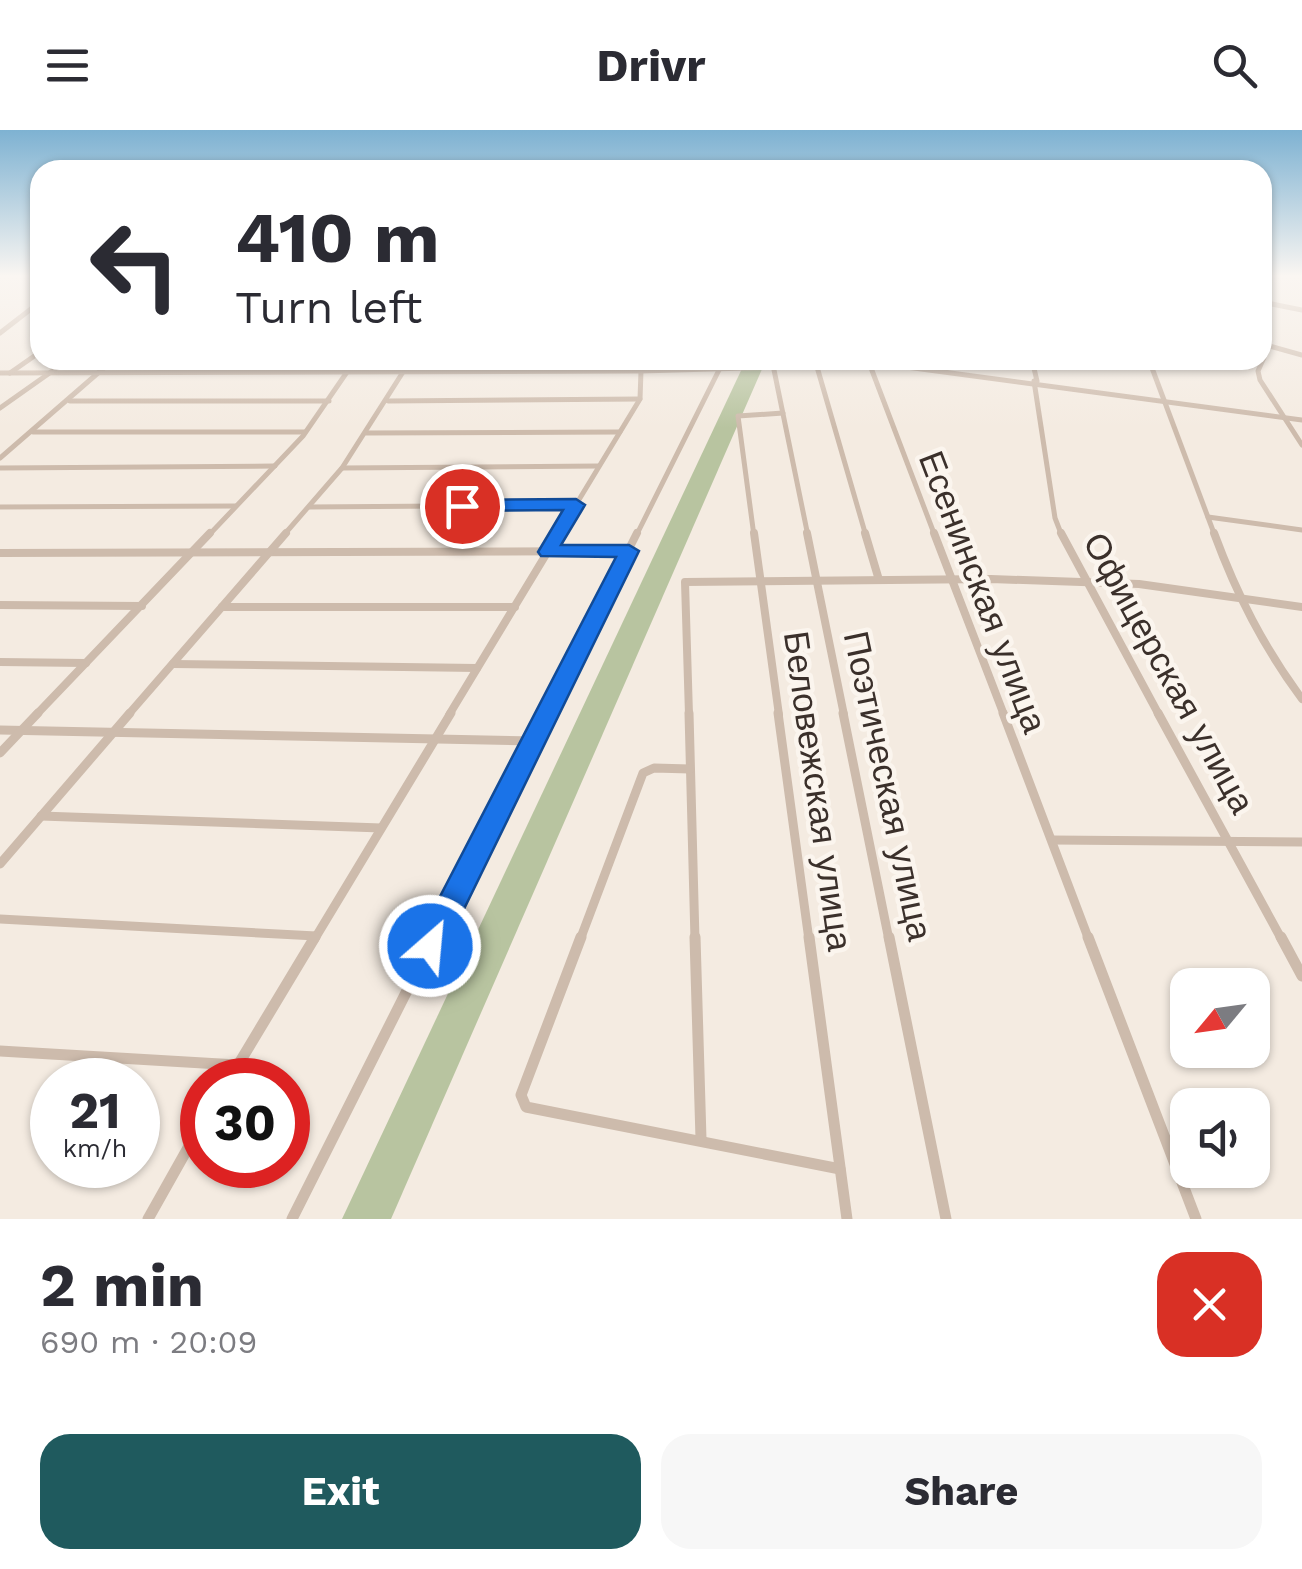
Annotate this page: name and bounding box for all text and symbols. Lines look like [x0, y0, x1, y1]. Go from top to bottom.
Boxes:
icon: menu [40, 38, 95, 93]
icon: search [1207, 38, 1262, 93]
text: Drivr [596, 39, 706, 92]
text: 410 m [235, 197, 440, 279]
icon: left [70, 200, 200, 330]
text: Turn left [235, 281, 422, 334]
street label: Есенинская улица [910, 445, 1056, 739]
pin [420, 464, 505, 549]
icon: arrive [435, 479, 490, 534]
street label: Офицерская улица [1074, 525, 1264, 821]
street label: Поэтическая улица [835, 627, 941, 945]
street label: Беловежская улица [775, 628, 861, 954]
position arrow [378, 894, 482, 998]
north arrow [1170, 968, 1270, 1068]
map controls [1170, 968, 1270, 1188]
speed limit sign: 30 [180, 1058, 310, 1188]
text: 21 [69, 1081, 121, 1140]
button: sound [1170, 1088, 1270, 1188]
text: km/h [63, 1134, 127, 1163]
text: 2 min [40, 1250, 204, 1321]
button: close [1157, 1252, 1262, 1357]
text: 690 m · 20:09 [40, 1323, 257, 1361]
button: Exit [40, 1434, 641, 1549]
button: Share [661, 1434, 1262, 1549]

